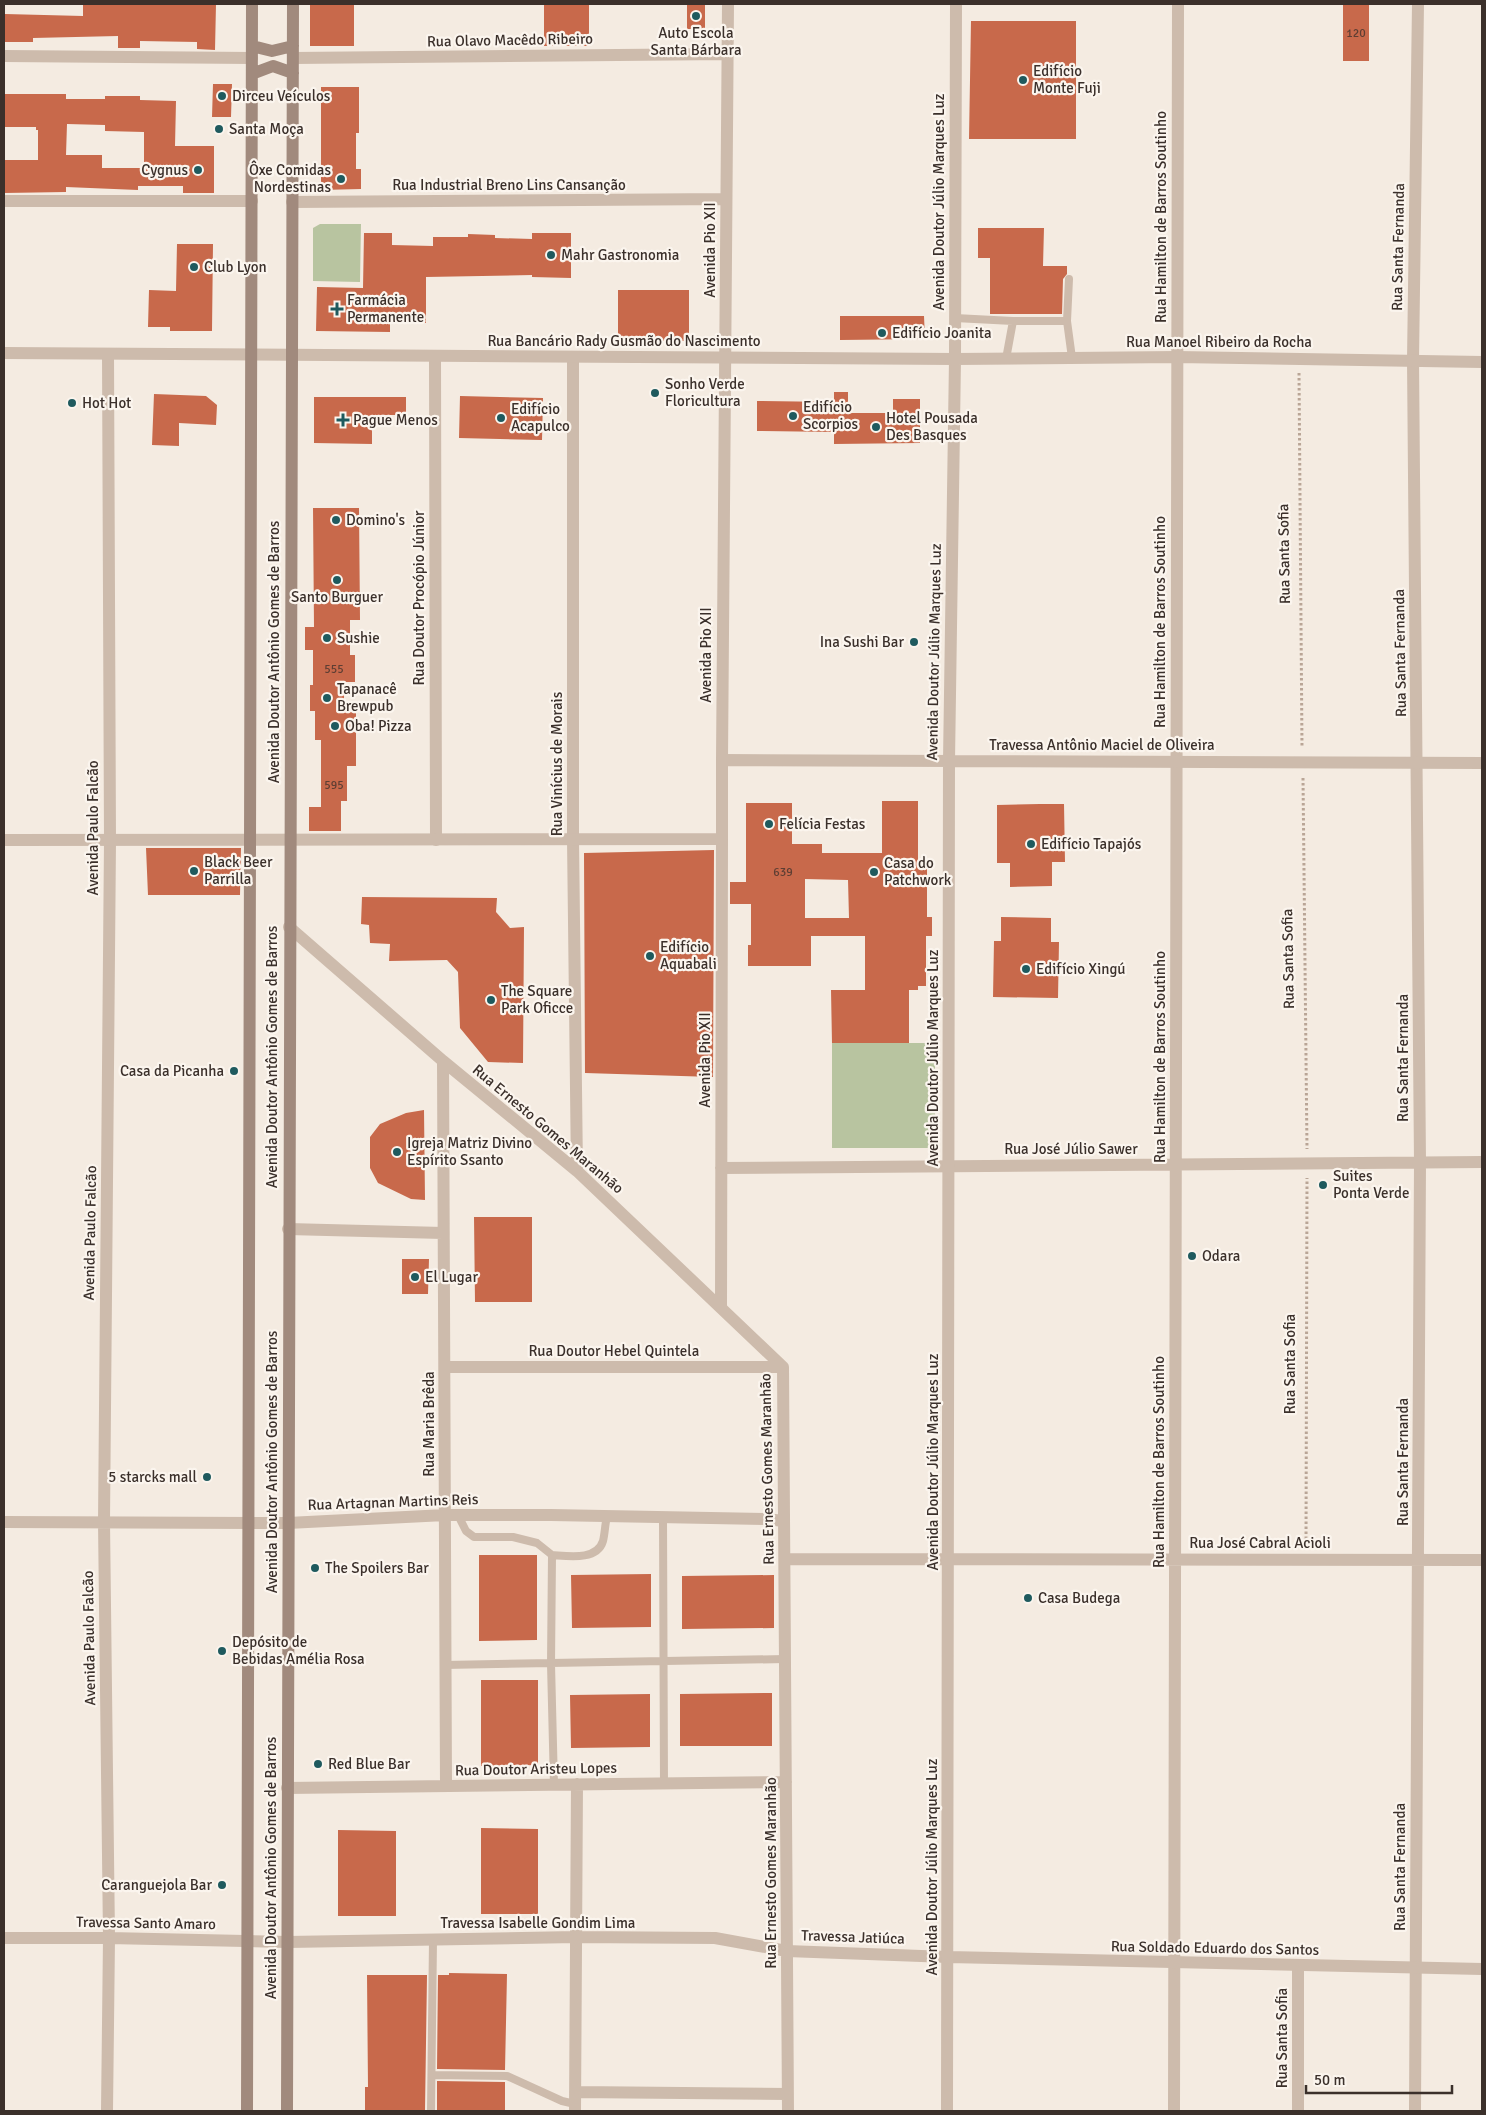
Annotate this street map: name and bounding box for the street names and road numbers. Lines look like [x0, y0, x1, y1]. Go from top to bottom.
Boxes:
street label: Rua Olavo Macêdo Ribeiro [427, 30, 593, 50]
street label: Avenida Doutor Júlio Marques Luz [930, 93, 948, 311]
street label: Rua Hamilton de Barros Soutinho [1152, 111, 1170, 323]
street label: Rua Industrial Breno Lins Cansanção [392, 176, 626, 194]
street label: Rua Santa Fernanda [1388, 183, 1408, 311]
street label: Avenida Pio XII [701, 202, 719, 298]
street label: Rua Bancário Rady Gusmão do Nascimento [487, 332, 761, 350]
street label: Rua Manoel Ribeiro da Rocha [1126, 333, 1312, 351]
street label: Rua Santa Sofia [1274, 504, 1294, 604]
street label: Rua Doutor Procópio Júnior [410, 510, 428, 685]
street label: Rua Hamilton de Barros Soutinho [1151, 516, 1169, 728]
street label: Avenida Doutor Antônio Gomes de Barros [265, 520, 283, 783]
street label: Avenida Doutor Júlio Marques Luz [923, 543, 945, 761]
street label: Rua Santa Fernanda [1390, 589, 1410, 717]
street label: Avenida Pio XII [697, 607, 715, 703]
street label: Rua Vinícius de Morais [548, 691, 566, 836]
street label: Travessa Antônio Maciel de Oliveira [989, 736, 1215, 754]
street label: Avenida Paulo Falcão [84, 760, 102, 896]
street label: Rua Santa Sofia [1278, 909, 1298, 1009]
street label: Avenida Doutor Antônio Gomes de Barros [263, 925, 281, 1188]
street label: Avenida Doutor Júlio Marques Luz [924, 949, 942, 1167]
street label: Rua Hamilton de Barros Soutinho [1151, 951, 1169, 1163]
street label: Rua Santa Fernanda [1394, 994, 1412, 1122]
street label: Avenida Pio XII [696, 1012, 714, 1108]
street label: Rua Ernesto Gomes Maranhão [469, 1061, 627, 1198]
street label: Rua José Júlio Sawer [1004, 1140, 1138, 1158]
street label: Avenida Paulo Falcão [80, 1165, 100, 1301]
street label: Rua Santa Sofia [1281, 1314, 1299, 1414]
street label: Avenida Doutor Antônio Gomes de Barros [263, 1330, 281, 1593]
street label: Rua Doutor Hebel Quintela [529, 1342, 699, 1360]
street label: Avenida Doutor Júlio Marques Luz [924, 1353, 942, 1571]
street label: Rua Hamilton de Barros Soutinho [1150, 1356, 1168, 1568]
street label: Rua Maria Brêda [420, 1371, 438, 1477]
street label: Rua Ernesto Gomes Maranhão [756, 1373, 778, 1565]
street label: Rua Santa Fernanda [1394, 1398, 1412, 1526]
street label: Rua Artagnan Martins Reis [307, 1490, 479, 1514]
street label: Rua José Cabral Acioli [1189, 1534, 1331, 1552]
street label: Avenida Paulo Falcão [79, 1570, 99, 1706]
street label: Avenida Doutor Antônio Gomes de Barros [262, 1736, 280, 1999]
street label: Avenida Doutor Júlio Marques Luz [923, 1758, 941, 1976]
street label: Rua Doutor Aristeu Lopes [455, 1759, 618, 1779]
street label: Rua Ernesto Gomes Maranhão [762, 1777, 780, 1969]
street label: Rua Santa Fernanda [1391, 1803, 1409, 1931]
street label: Travessa Santo Amaro [76, 1913, 216, 1933]
street label: Travessa Isabelle Gondim Lima [441, 1914, 635, 1932]
street label: Travessa Jatiúca [801, 1926, 905, 1948]
street label: Rua Soldado Eduardo dos Santos [1111, 1937, 1320, 1959]
street label: Rua Santa Sofia [1273, 1988, 1291, 2088]

